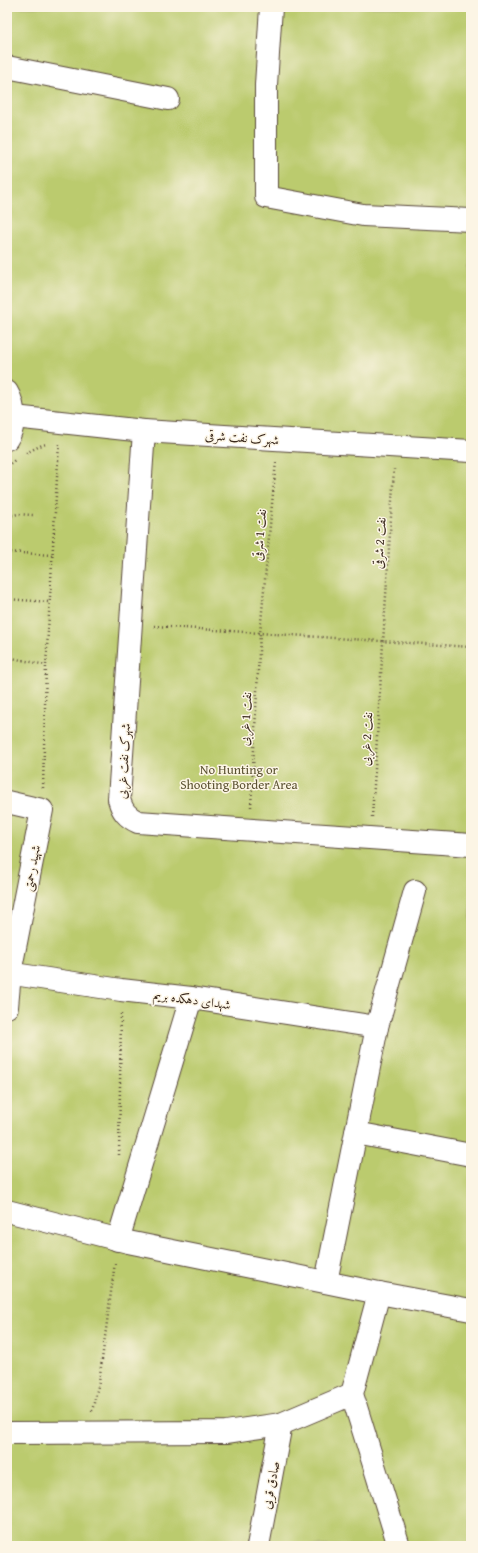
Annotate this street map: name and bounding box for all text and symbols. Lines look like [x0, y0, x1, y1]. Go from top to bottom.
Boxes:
street label: شهرک نفت شرقی [204, 425, 280, 450]
street label: نفت 1 شرقی [248, 508, 271, 562]
street label: نفت 2 شرقی [368, 517, 391, 570]
street label: نفت 1 غربی [235, 692, 256, 746]
street label: نفت 2 غربی [356, 712, 377, 766]
street label: شهرک نفت غربی [112, 722, 135, 800]
park label: No Hunting or Shooting Border Area [180, 760, 299, 794]
street label: شهید رحمتی [18, 843, 45, 893]
street label: شهدای دهکده بریم [152, 985, 232, 1016]
street label: صادق قربی [257, 1459, 284, 1511]

